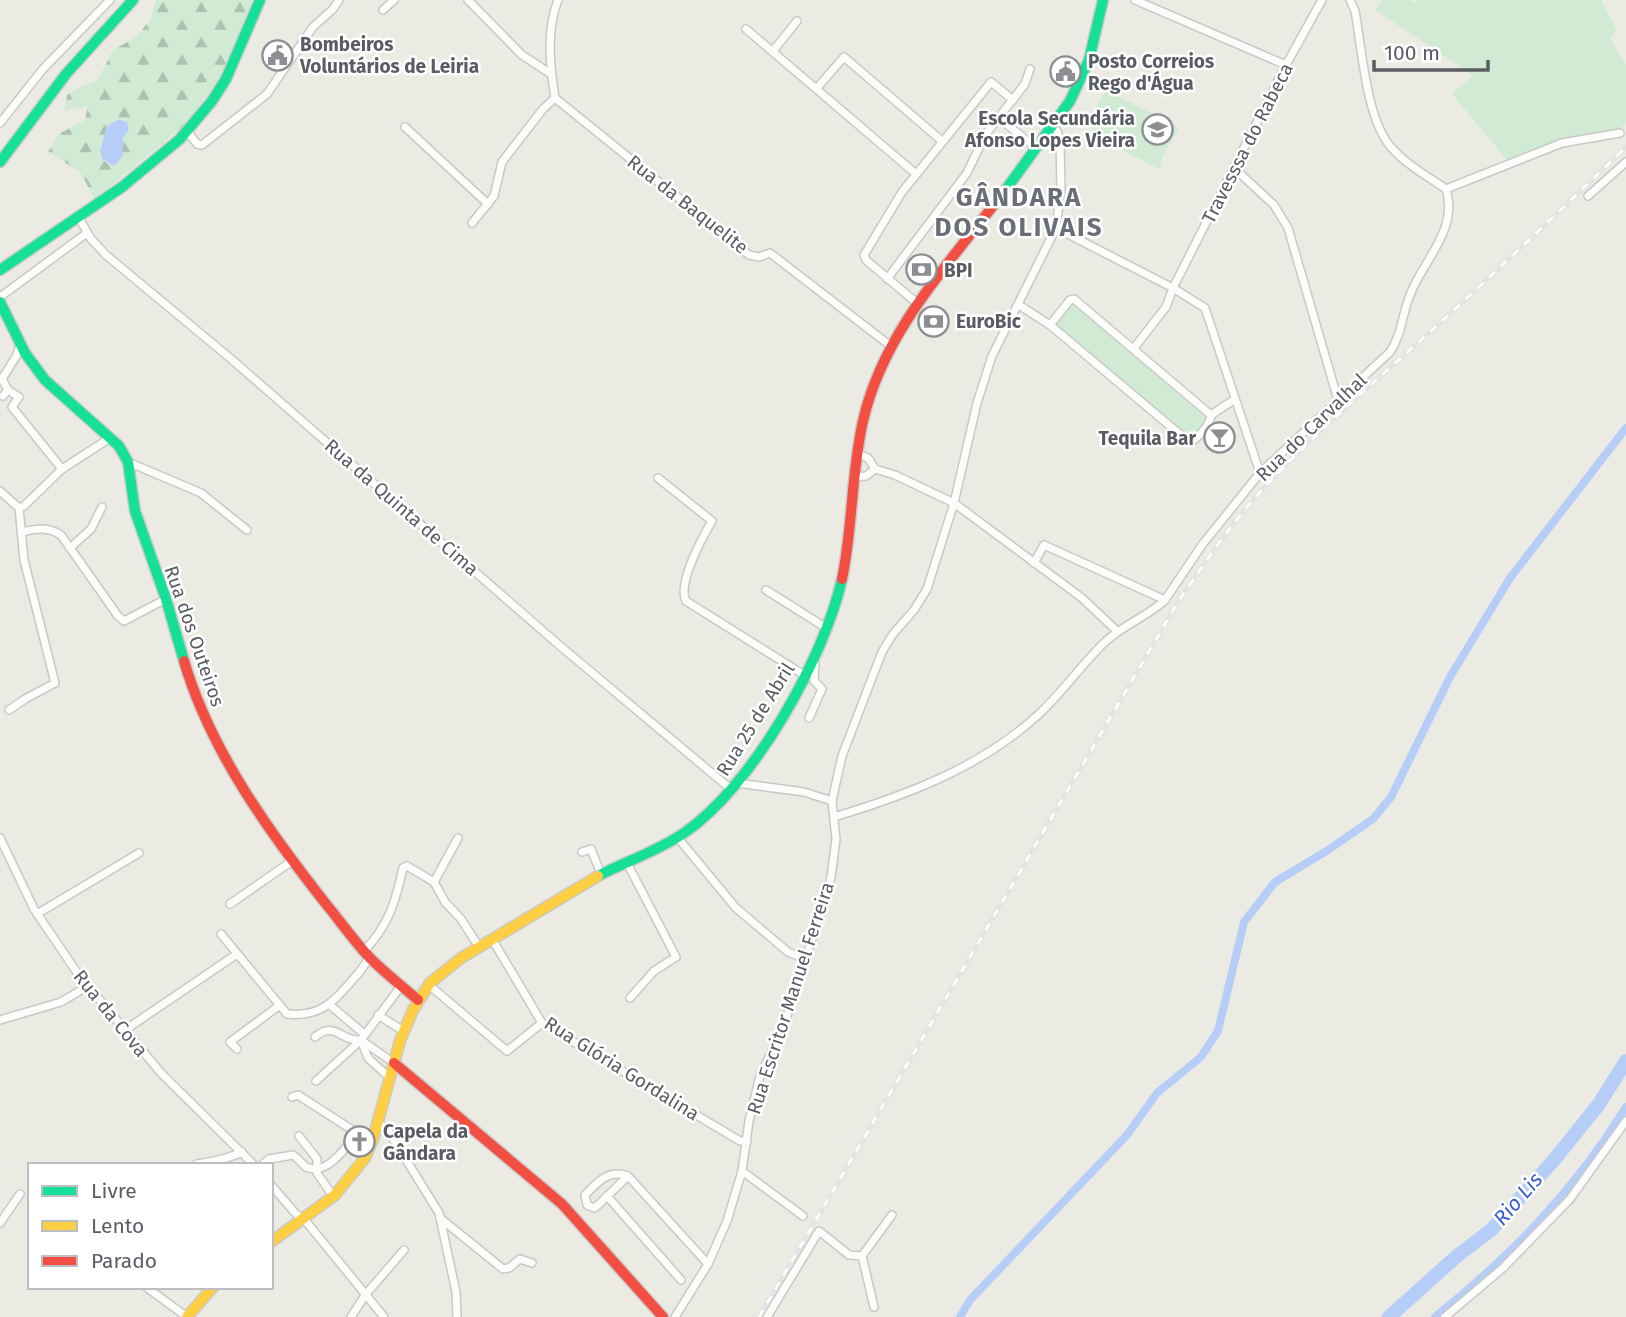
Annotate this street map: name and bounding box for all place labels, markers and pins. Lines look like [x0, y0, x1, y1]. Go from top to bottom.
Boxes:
place label: Bombeiros Voluntários de Leiria [299, 33, 479, 78]
public building icon: Bombeiros Voluntários de Leiria [260, 38, 294, 72]
place label: Posto Correios Rego d'Água [1088, 50, 1214, 95]
public building icon: Posto Correios Rego d'Água [1048, 55, 1082, 89]
place label: Escola Secundária Afonso Lopes Vieira [964, 107, 1135, 152]
school or university icon: Escola Secundária Afonso Lopes Vieira [1141, 112, 1175, 146]
bank icon: BPI [904, 253, 938, 287]
place label: BPI [944, 259, 973, 282]
bank icon: EuroBic [916, 304, 950, 338]
place label: EuroBic [956, 310, 1021, 333]
bar icon: Tequila Bar [1202, 421, 1236, 455]
place label: Tequila Bar [1098, 427, 1196, 450]
place label: Capela da Gândara [383, 1120, 468, 1165]
church icon: Capela da Gândara [343, 1125, 377, 1159]

